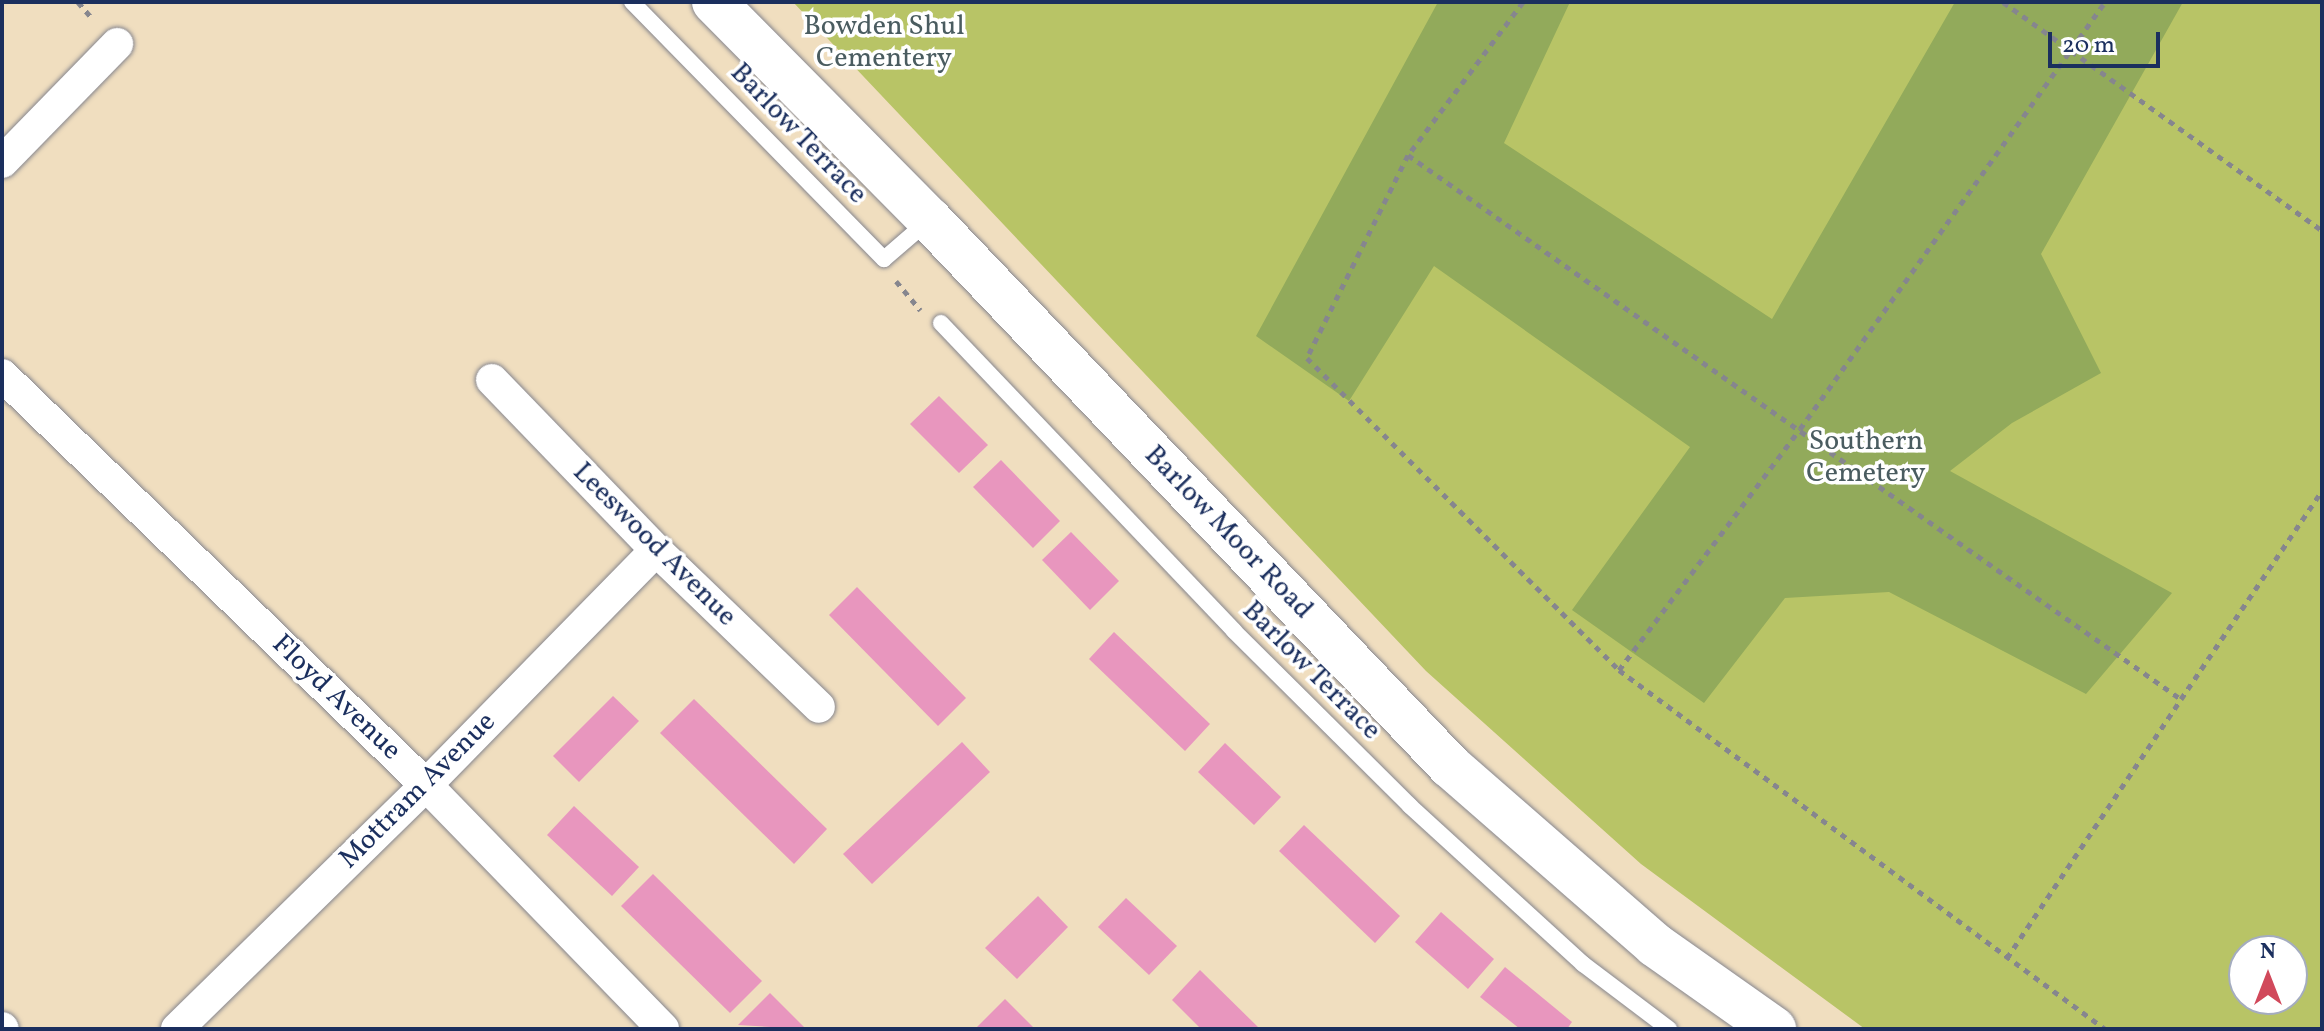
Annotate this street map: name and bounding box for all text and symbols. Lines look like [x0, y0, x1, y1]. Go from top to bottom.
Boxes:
park label: Bowden Shul Cementery [803, 10, 965, 76]
scale bar [2052, 16, 2164, 66]
text: 20 m [2062, 29, 2115, 63]
street label: Barlow Terrace [722, 56, 874, 212]
park label: Southern Cemetery [1806, 425, 1926, 491]
street label: Barlow Moor Road [1136, 439, 1320, 627]
street label: Leeswood Avenue [565, 456, 743, 634]
street label: Barlow Terrace [1234, 594, 1388, 748]
street label: Floyd Avenue [264, 628, 408, 768]
street label: Mottram Avenue [333, 706, 503, 876]
north arrow [2228, 935, 2308, 1015]
text: N [2260, 937, 2276, 968]

